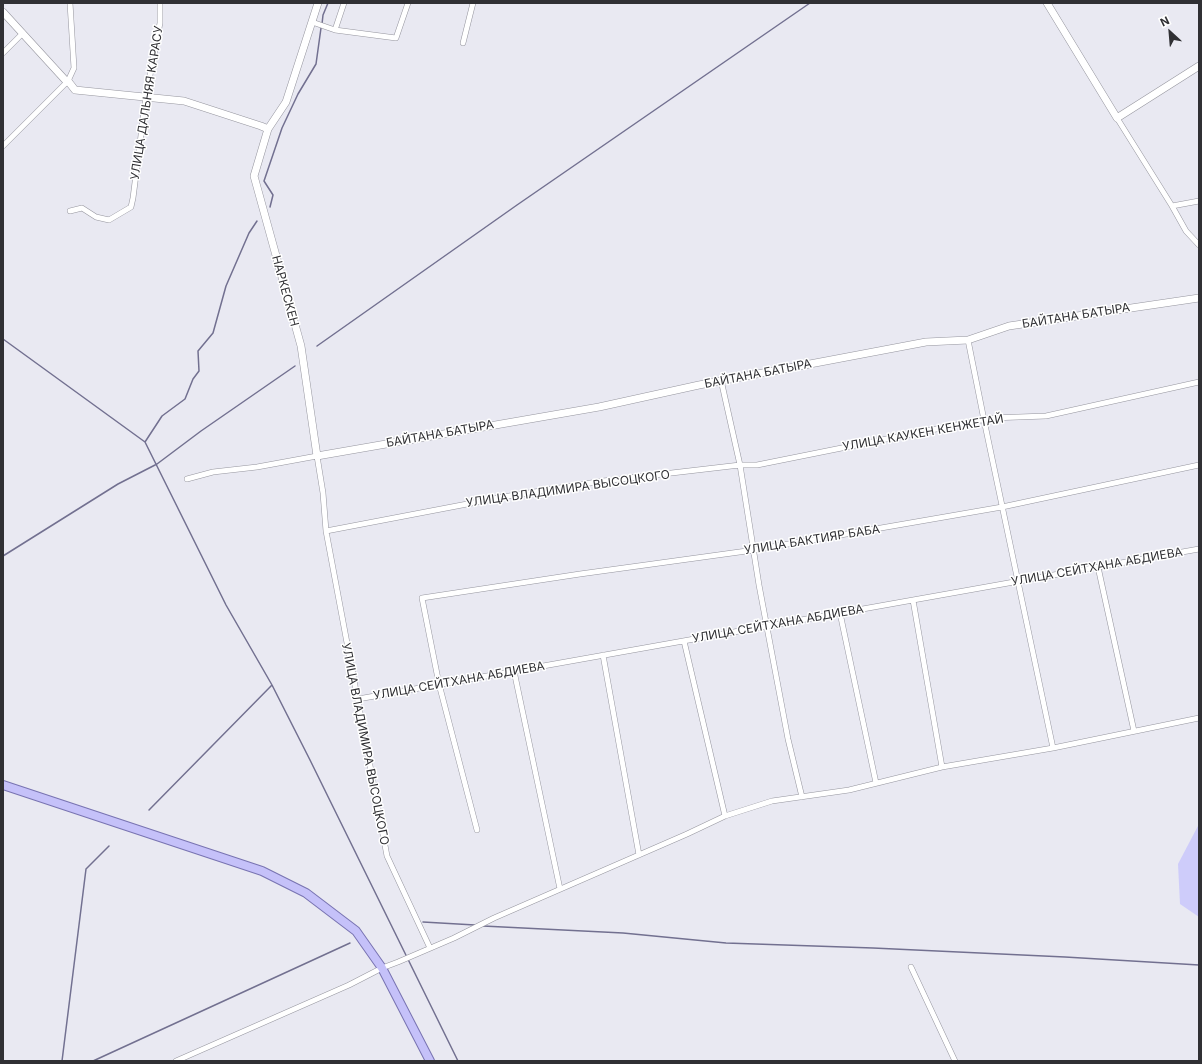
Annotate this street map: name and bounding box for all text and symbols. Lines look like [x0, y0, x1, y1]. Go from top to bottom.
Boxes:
north arrow [1150, 12, 1190, 52]
text: N [1158, 13, 1172, 29]
street label: УЛИЦА ДАЛЬНЯЯ КАРАСУ [128, 25, 166, 181]
street label: НАРКЕСКЕН [269, 254, 301, 328]
street label: БАЙТАНА БАТЫРА [1021, 300, 1131, 332]
street label: БАЙТАНА БАТЫРА [703, 357, 813, 391]
street label: УЛИЦА КАУКЕН КЕНЖЕТАЙ [841, 412, 1005, 454]
street label: БАЙТАНА БАТЫРА [385, 417, 495, 451]
street label: УЛИЦА ВЛАДИМИРА ВЫСОЦКОГО [465, 468, 671, 510]
street label: УЛИЦА БАКТИЯР БАБА [743, 522, 881, 558]
street label: УЛИЦА СЕЙТХАНА АБДИЕВА [1010, 545, 1184, 589]
street label: УЛИЦА СЕЙТХАНА АБДИЕВА [691, 602, 865, 646]
street label: УЛИЦА ВЛАДИМИРА ВЫСОЦКОГО [338, 642, 392, 846]
street label: УЛИЦА СЕЙТХАНА АБДИЕВА [372, 659, 546, 703]

